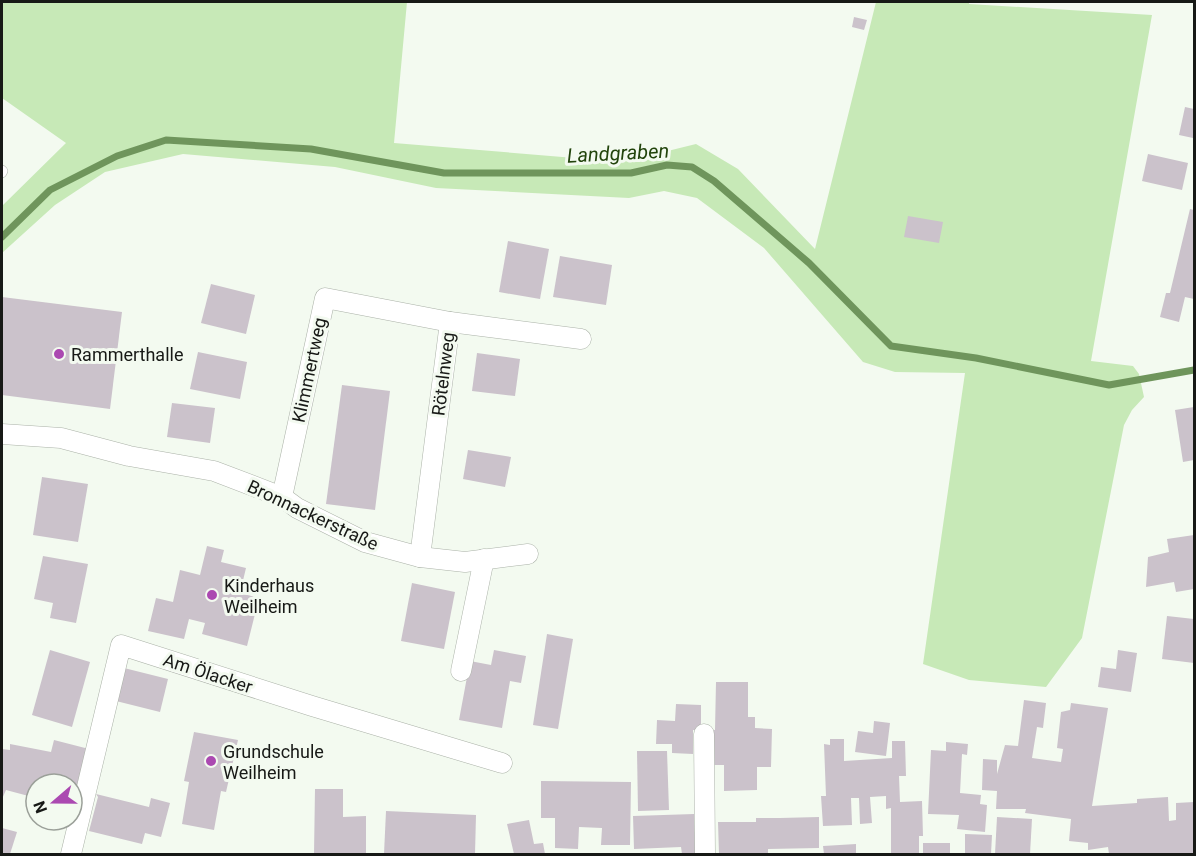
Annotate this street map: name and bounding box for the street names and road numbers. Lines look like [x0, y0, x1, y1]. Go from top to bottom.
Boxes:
street label: Klimmertweg [288, 316, 330, 424]
street label: Rötelnweg [427, 331, 459, 417]
street label: Bronnackerstraße [244, 475, 382, 555]
street label: Am Ölacker [161, 649, 255, 697]

